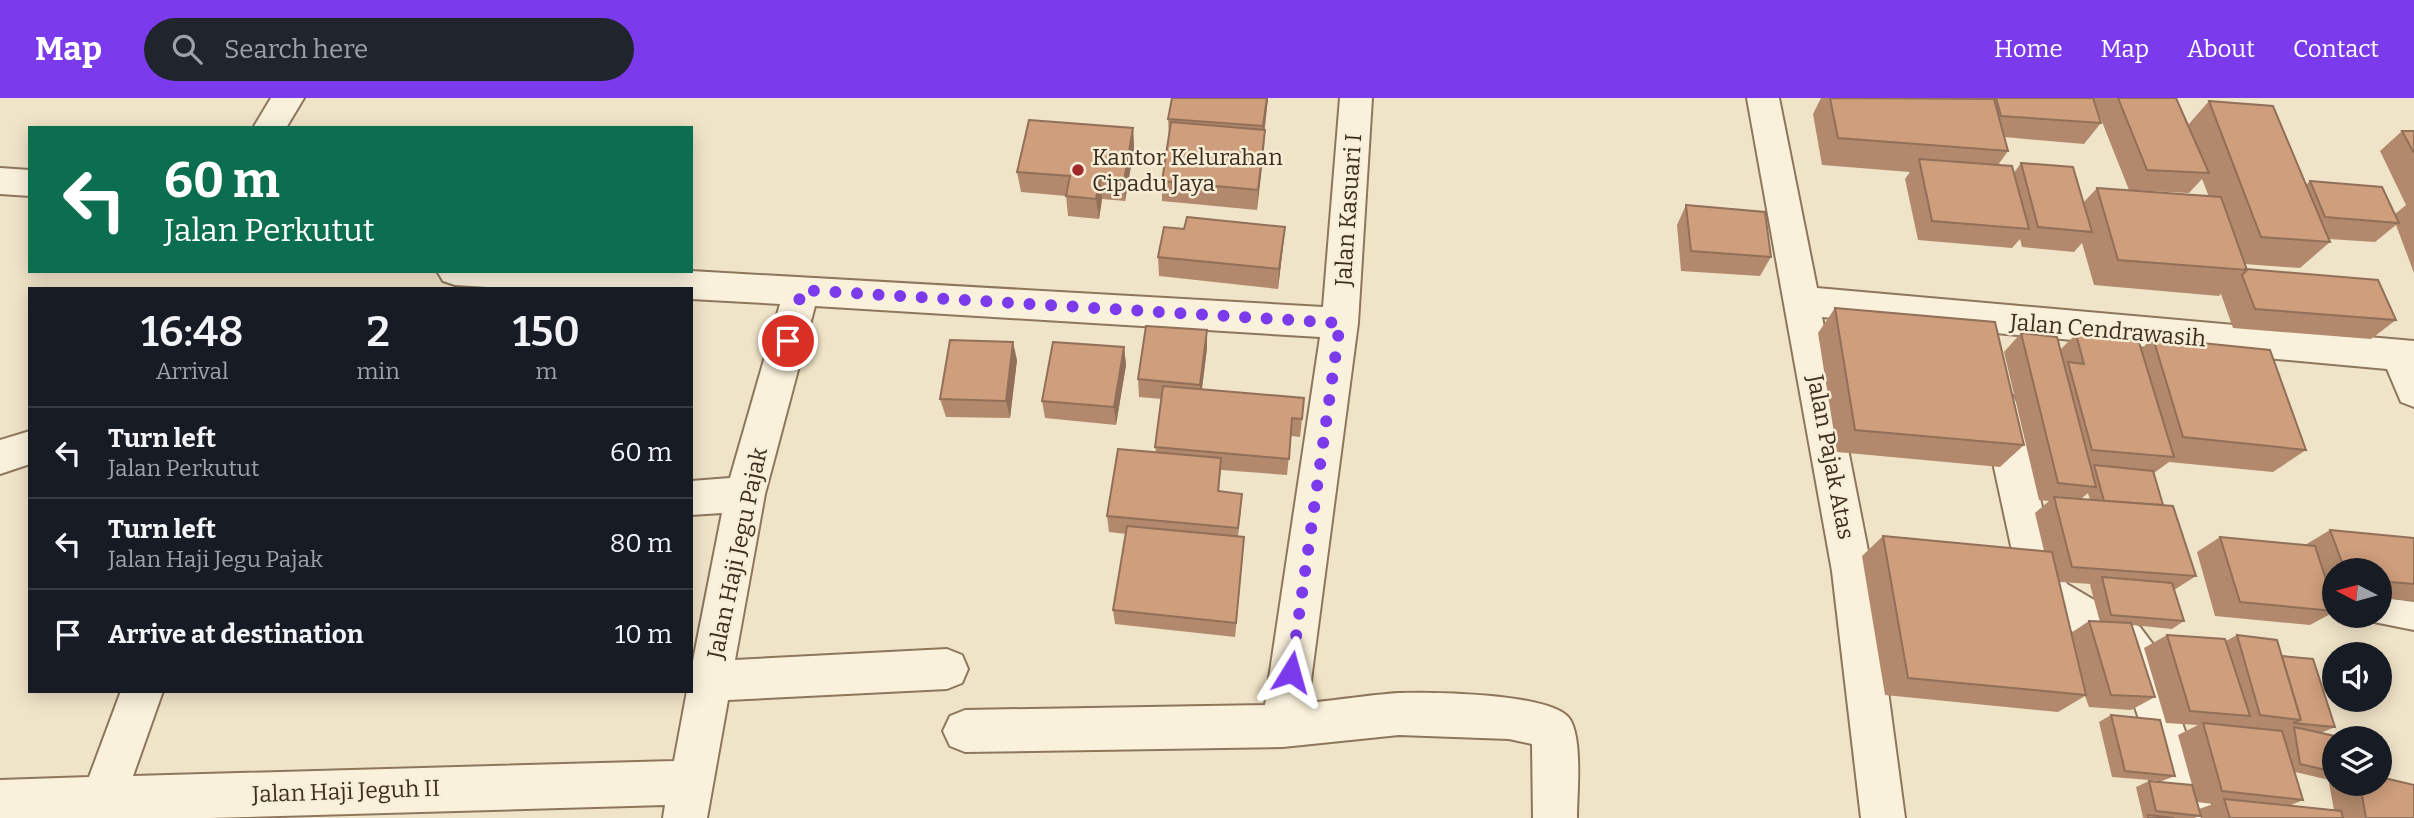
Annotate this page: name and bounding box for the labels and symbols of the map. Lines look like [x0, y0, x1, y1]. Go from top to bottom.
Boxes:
street label: Jalan Kasuari I [1329, 133, 1367, 288]
place label: Kantor Kelurahan Cipadu Jaya [1092, 143, 1283, 197]
marker: Kantor Kelurahan Cipadu Jaya [1070, 162, 1086, 178]
street label: Jalan Cendrawasih [2008, 307, 2207, 353]
pin [758, 311, 818, 371]
street label: Jalan Pajak Atas [1801, 371, 1861, 542]
street label: Jalan Haji Jegu Pajak [701, 445, 773, 662]
north arrow [2322, 558, 2392, 628]
position arrow [1254, 635, 1328, 709]
street label: Jalan Haji Jeguh II [251, 774, 440, 808]

